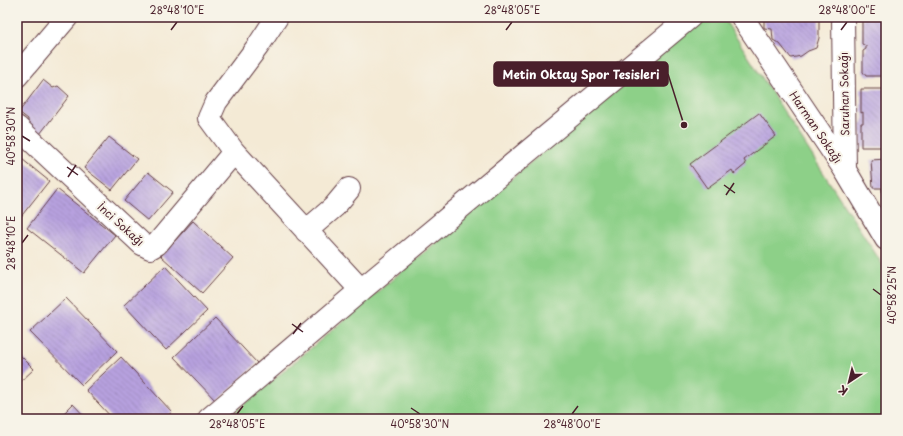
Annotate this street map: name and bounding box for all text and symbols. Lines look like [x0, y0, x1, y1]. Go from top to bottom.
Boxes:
text: 28°48'10"E [150, 2, 204, 17]
text: 28°48'05"E [484, 2, 540, 17]
text: 28°48'00"E [818, 2, 876, 17]
street label: Saruhan Sokağı [835, 52, 853, 136]
callout: Metin Oktay Spor Tesisleri [494, 62, 668, 86]
text: Metin Oktay Spor Tesisleri [503, 65, 660, 83]
street label: Harman Sokağı [785, 87, 847, 167]
text: 40°58'30"N [3, 106, 18, 165]
street label: İnci Sokağı [94, 198, 148, 250]
text: 28°48'10"E [3, 216, 18, 270]
text: 40°58'25"N [884, 266, 899, 324]
north arrow [829, 362, 869, 402]
text: K [835, 381, 851, 400]
text: 28°48'05"E [209, 416, 265, 431]
text: 40°58'30"N [391, 416, 450, 431]
text: 28°48'00"E [543, 416, 601, 431]

